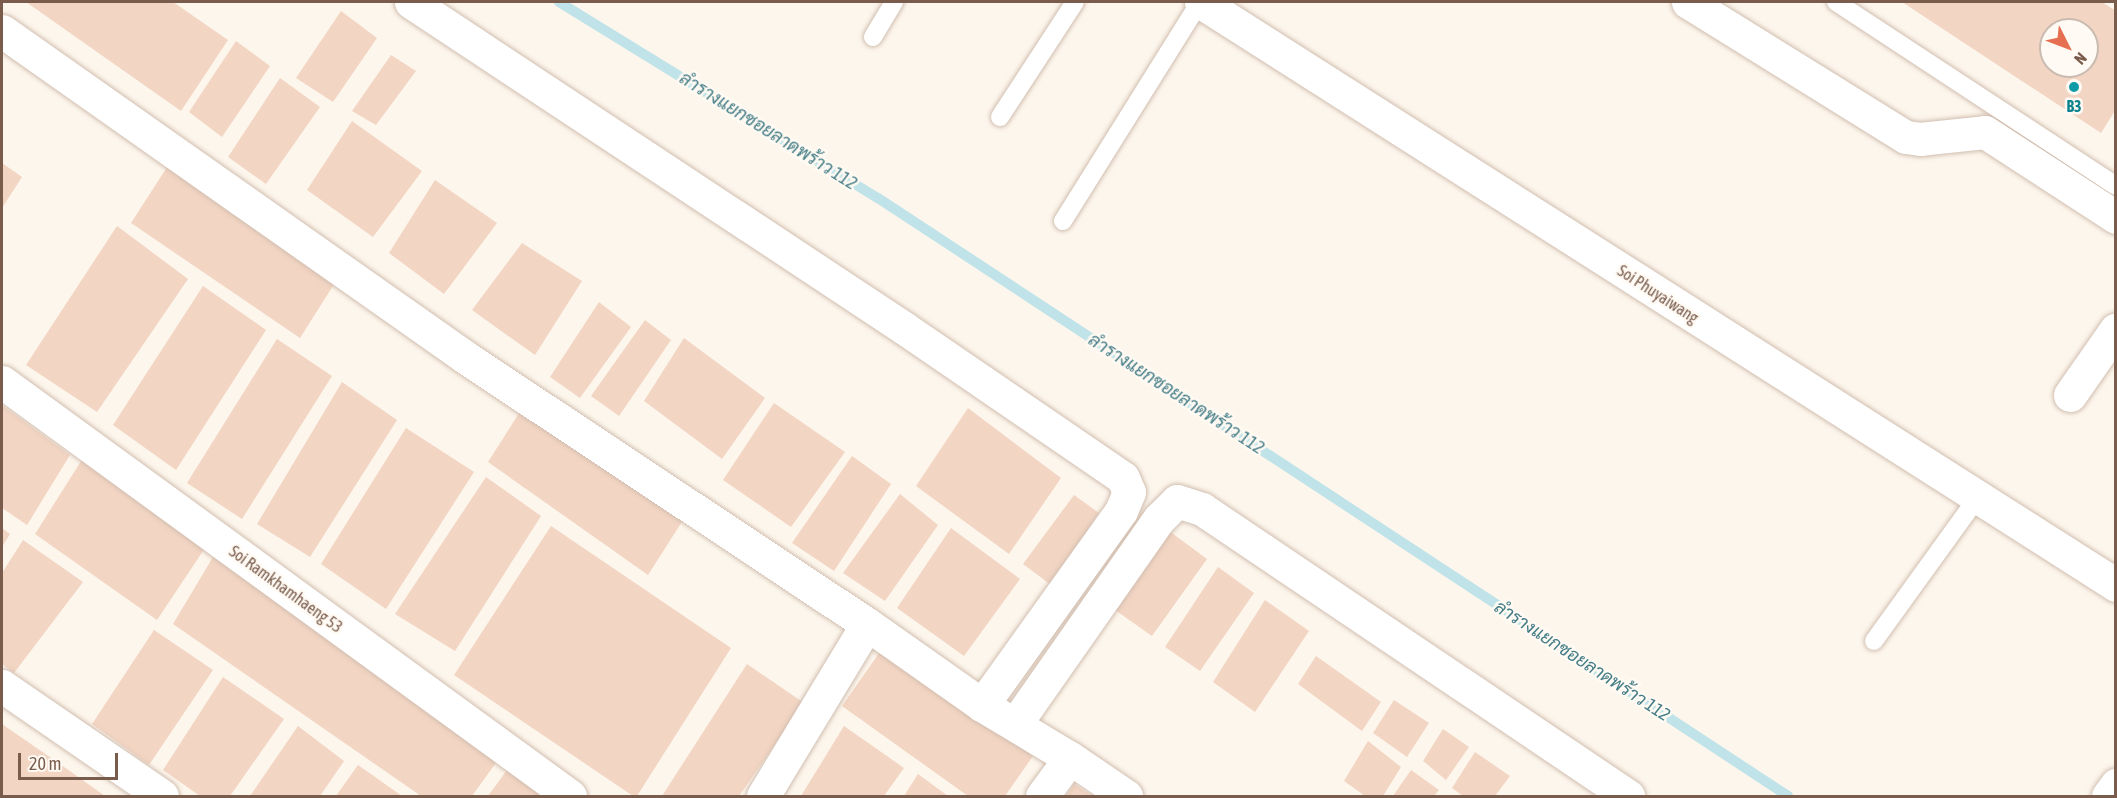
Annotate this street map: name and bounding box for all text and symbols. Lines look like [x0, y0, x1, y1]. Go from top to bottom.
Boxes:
north arrow [2039, 18, 2099, 78]
text: N [2071, 49, 2091, 68]
water label: ลำรางแยกซอยลาดพร้าว 112 [675, 67, 861, 195]
marker: B3 [2067, 80, 2081, 94]
place label: B3 [2066, 96, 2082, 116]
street label: Soi Phuyaiwang [1614, 261, 1702, 327]
water label: ลำรางแยกซอยลาดพร้าว 112 [1084, 329, 1268, 459]
street label: Soi Ramkhamhaeng 53 [226, 542, 346, 636]
water label: ลำรางแยกซอยลาดพร้าว 112 [1490, 596, 1674, 726]
scale bar [21, 741, 122, 779]
text: 20 m [29, 753, 61, 774]

